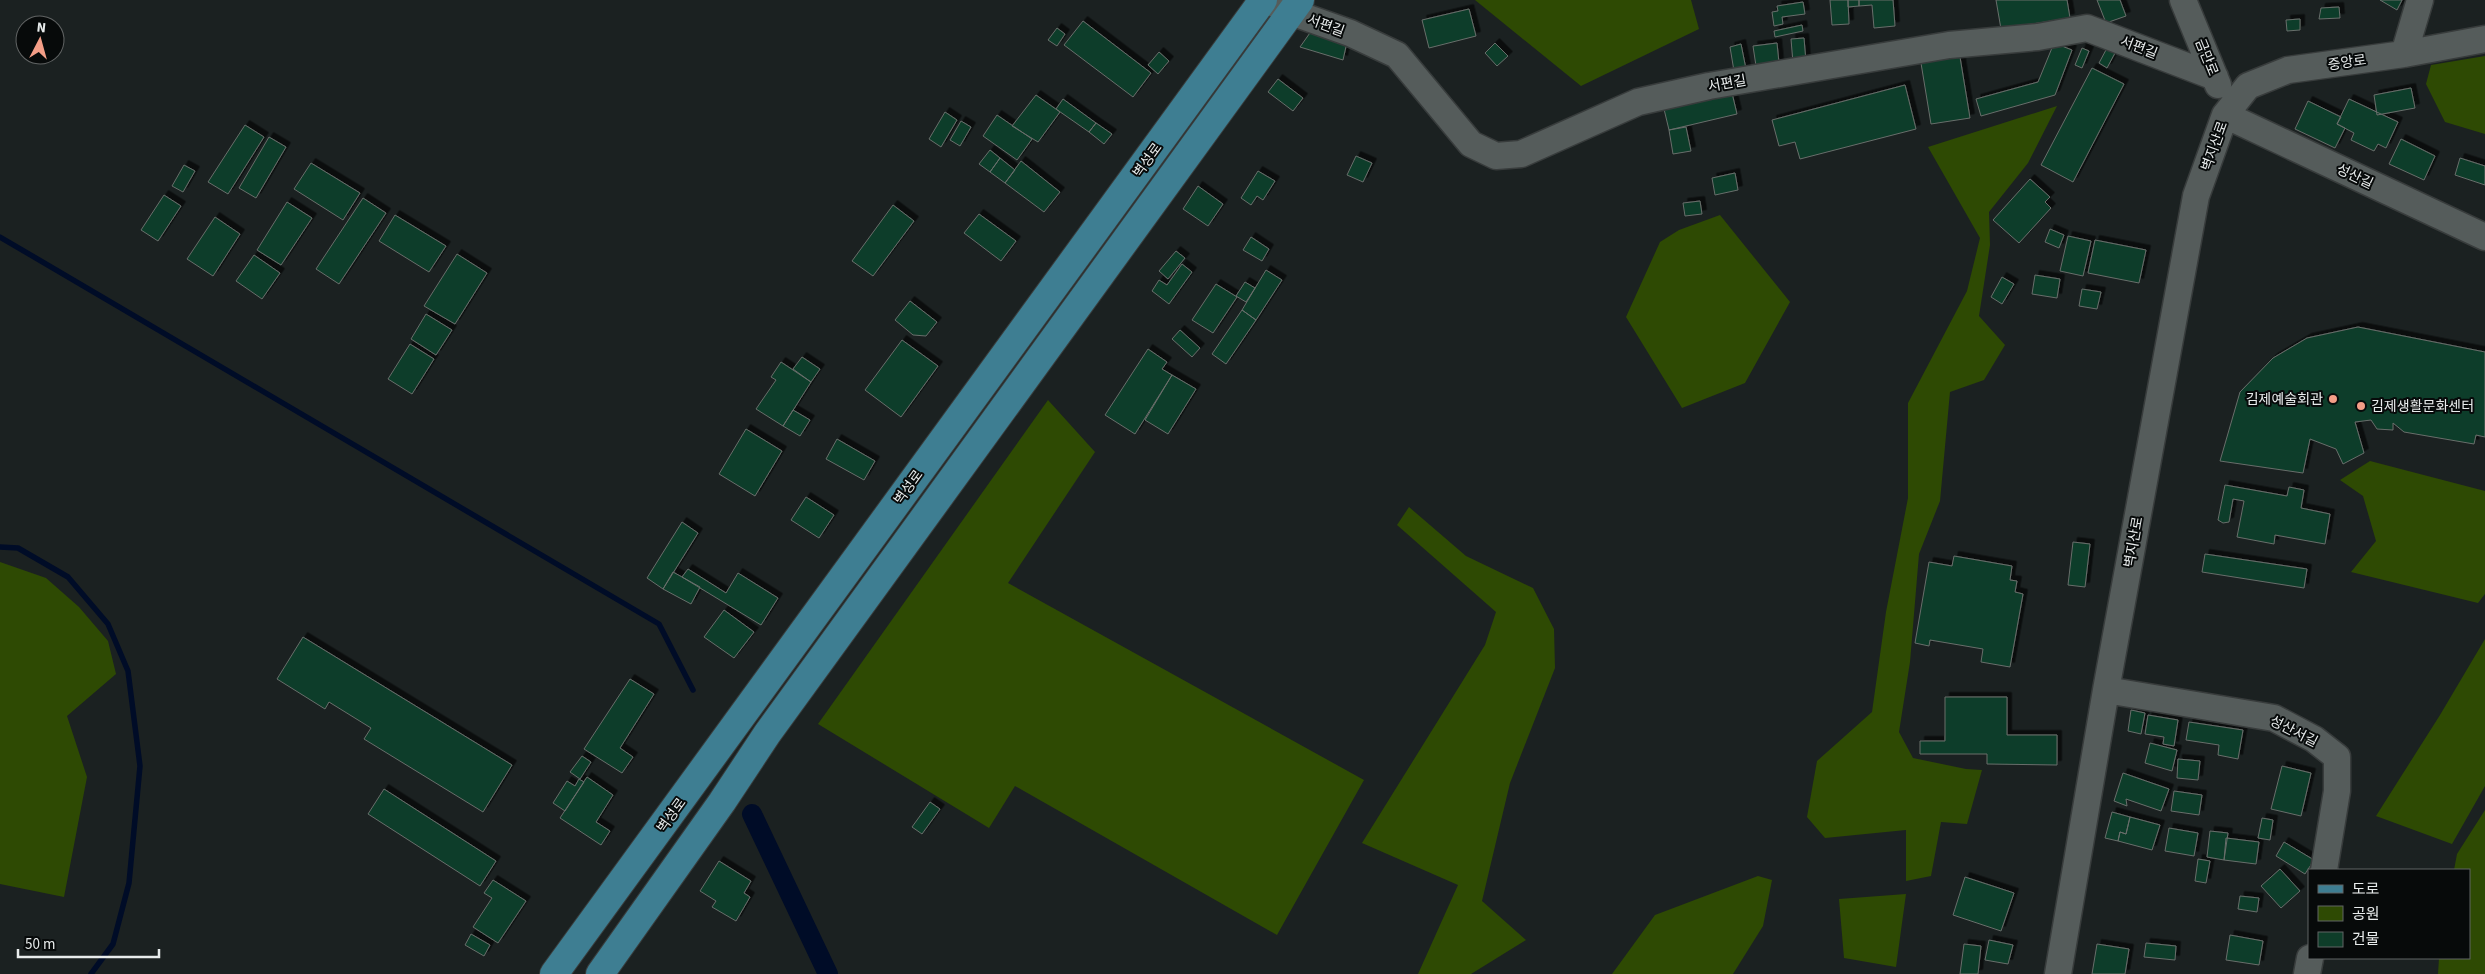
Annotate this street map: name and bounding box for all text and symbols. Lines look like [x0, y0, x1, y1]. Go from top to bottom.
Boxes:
street label: 서편길 [1304, 10, 1347, 42]
north arrow [15, 15, 65, 65]
text: N [36, 18, 47, 38]
street label: 서편길 [2117, 32, 2160, 64]
street label: 금만로 [2190, 36, 2223, 79]
street label: 중앙로 [2327, 50, 2368, 76]
street label: 서편길 [1706, 71, 1748, 97]
street label: 벽지산로 [2197, 119, 2233, 174]
street label: 벽성로 [1128, 139, 1167, 182]
street label: 성산길 [2333, 160, 2376, 194]
place label: 김제예술회관 [2246, 390, 2323, 410]
marker: 김제예술회관 [2327, 393, 2339, 405]
place label: 김제생활문화센터 [2371, 397, 2474, 417]
marker: 김제생활문화센터 [2355, 400, 2367, 412]
street label: 벽성로 [889, 466, 928, 509]
street label: 벽지산로 [2120, 515, 2148, 569]
street label: 성산서길 [2266, 711, 2321, 752]
street label: 벽성로 [652, 794, 691, 837]
legend [2308, 869, 2470, 959]
text: 도로 [2352, 879, 2380, 900]
text: 공원 [2352, 904, 2380, 925]
scale bar [18, 926, 159, 958]
text: 건물 [2352, 929, 2380, 950]
text: 50 m [25, 934, 55, 955]

